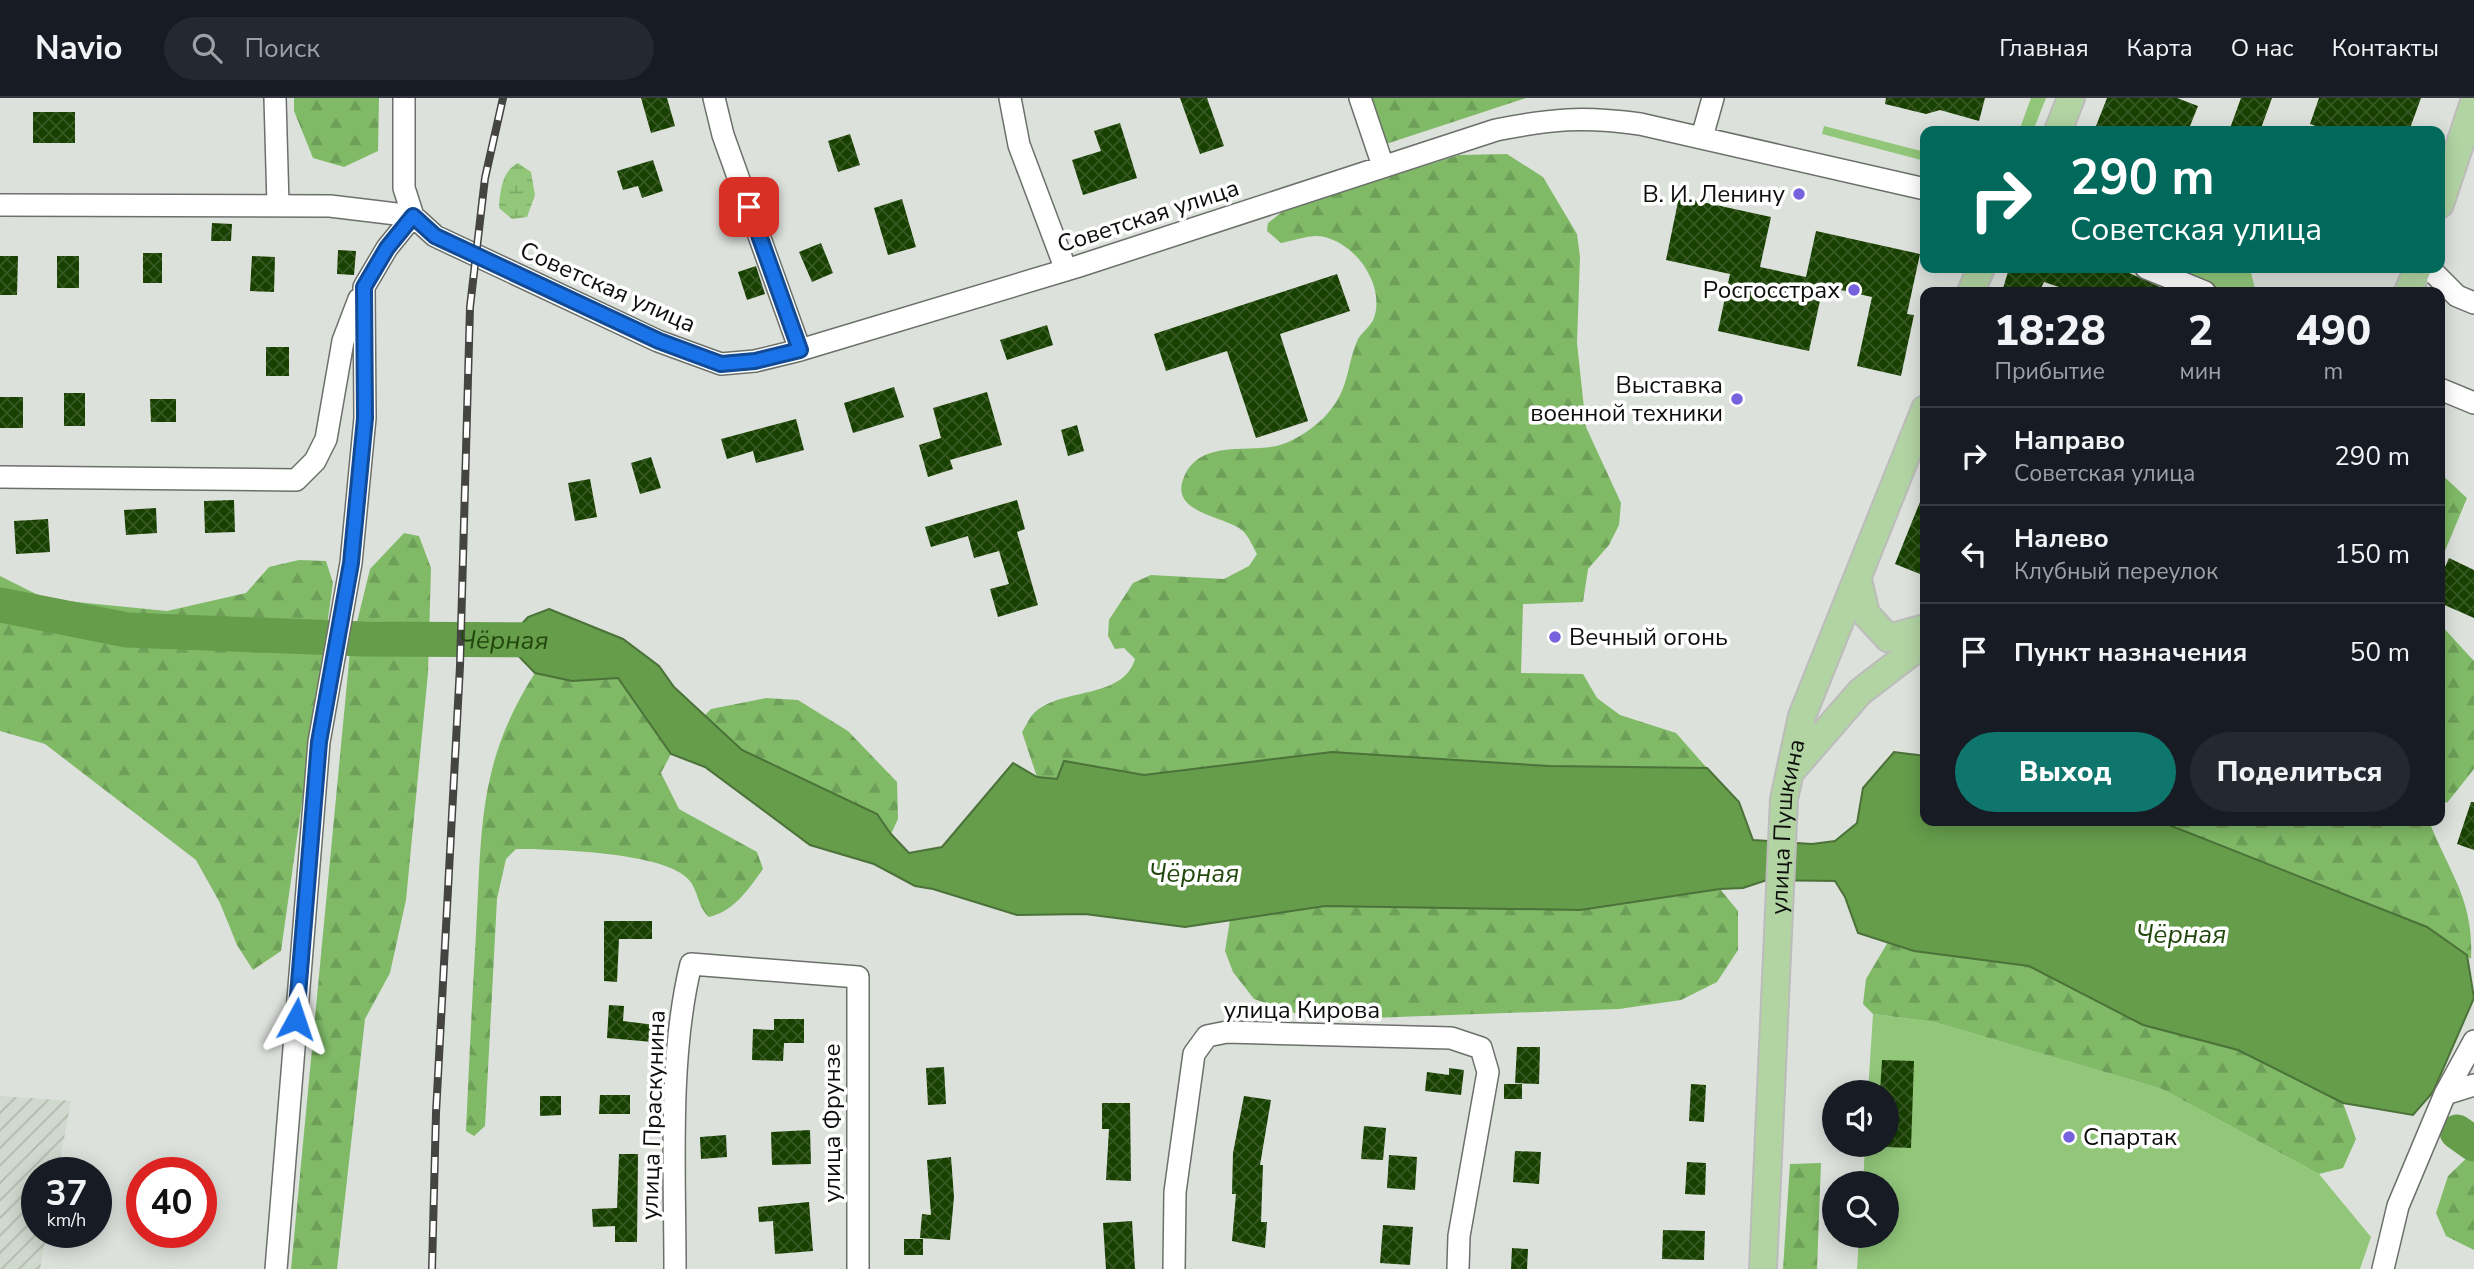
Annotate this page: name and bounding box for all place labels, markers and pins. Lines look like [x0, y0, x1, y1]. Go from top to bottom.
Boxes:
pin [719, 177, 779, 237]
place label: В. И. Ленину [1642, 178, 1785, 210]
marker: В. И. Ленину [1791, 186, 1807, 202]
place label: Росгосстрах [1703, 274, 1840, 306]
marker: Росгосстрах [1846, 282, 1862, 298]
place label: Выставка военной техники [1530, 369, 1723, 429]
marker: Выставка военной техники [1729, 391, 1745, 407]
place label: Вечный огонь [1569, 621, 1728, 653]
marker: Вечный огонь [1547, 629, 1563, 645]
place label: Спартак [2083, 1121, 2177, 1153]
marker: Спартак [2061, 1129, 2077, 1145]

